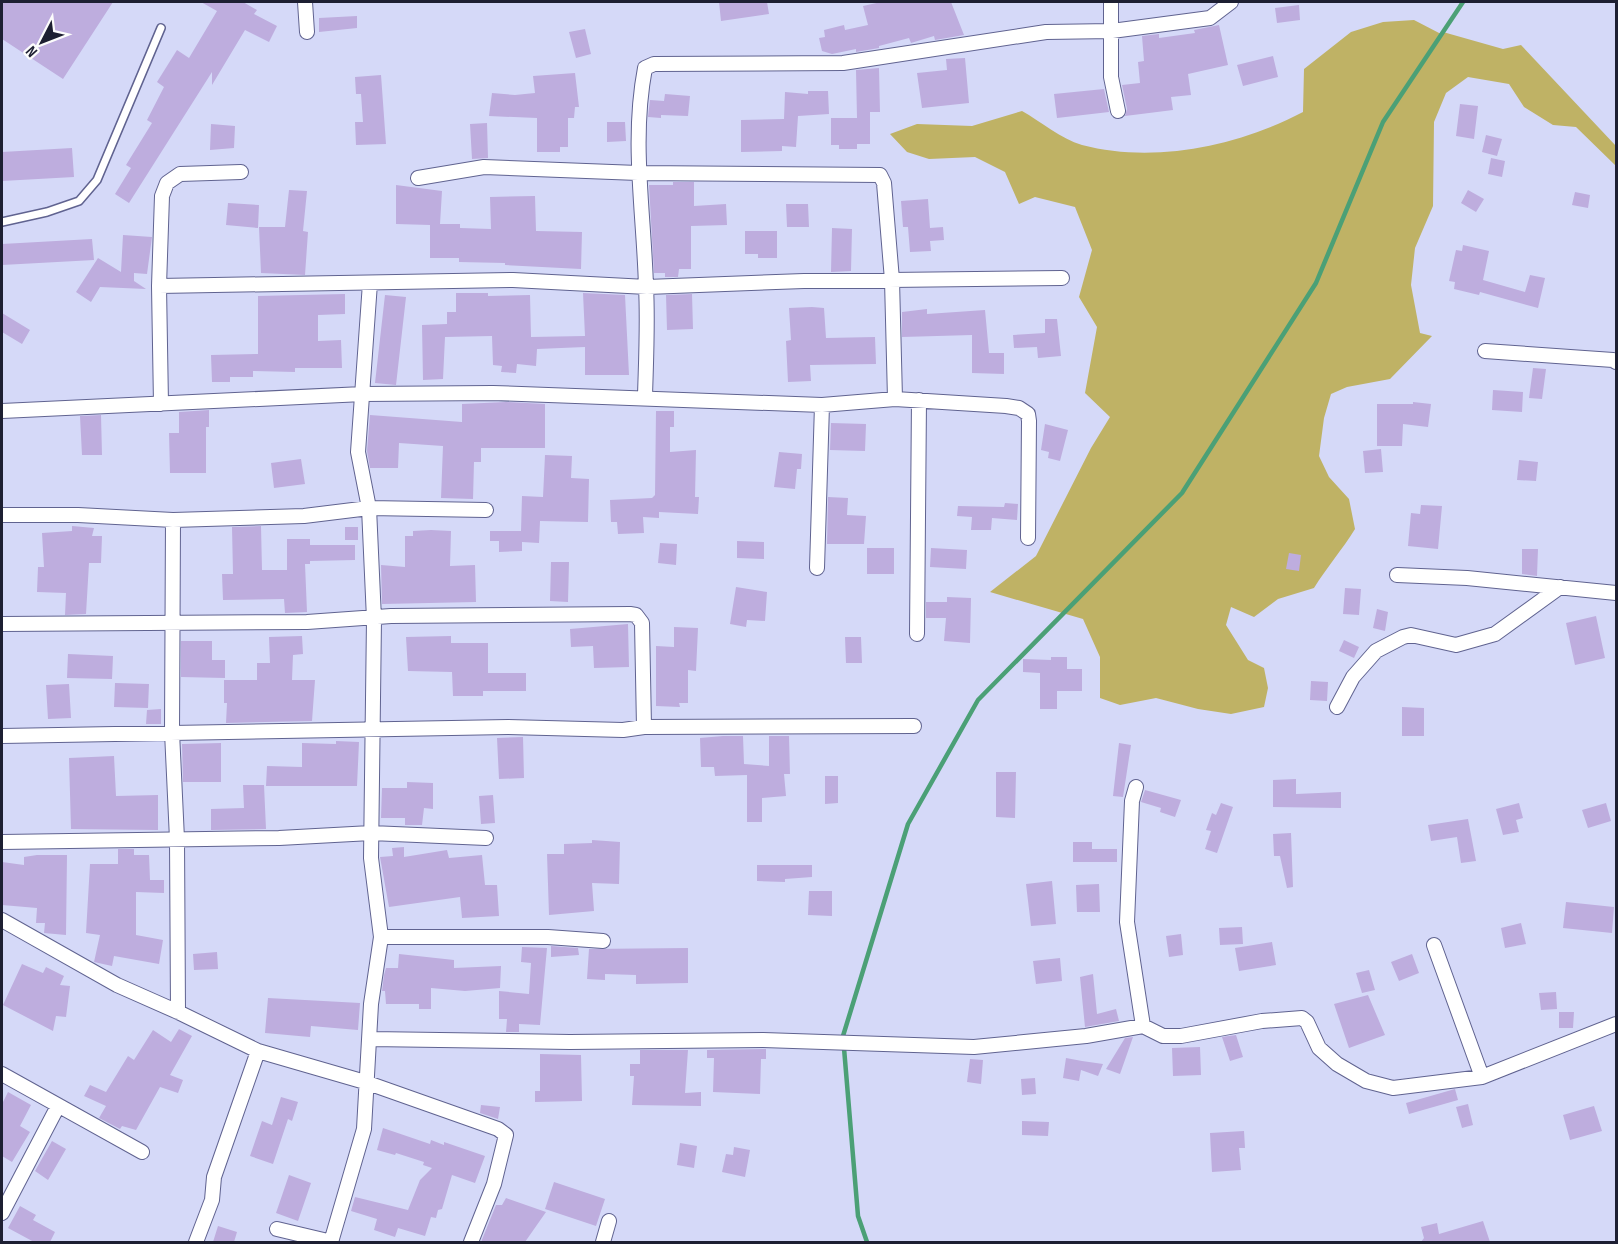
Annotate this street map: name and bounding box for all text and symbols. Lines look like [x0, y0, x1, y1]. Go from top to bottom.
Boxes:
north arrow [12, 12, 72, 72]
text: N [22, 42, 42, 61]

